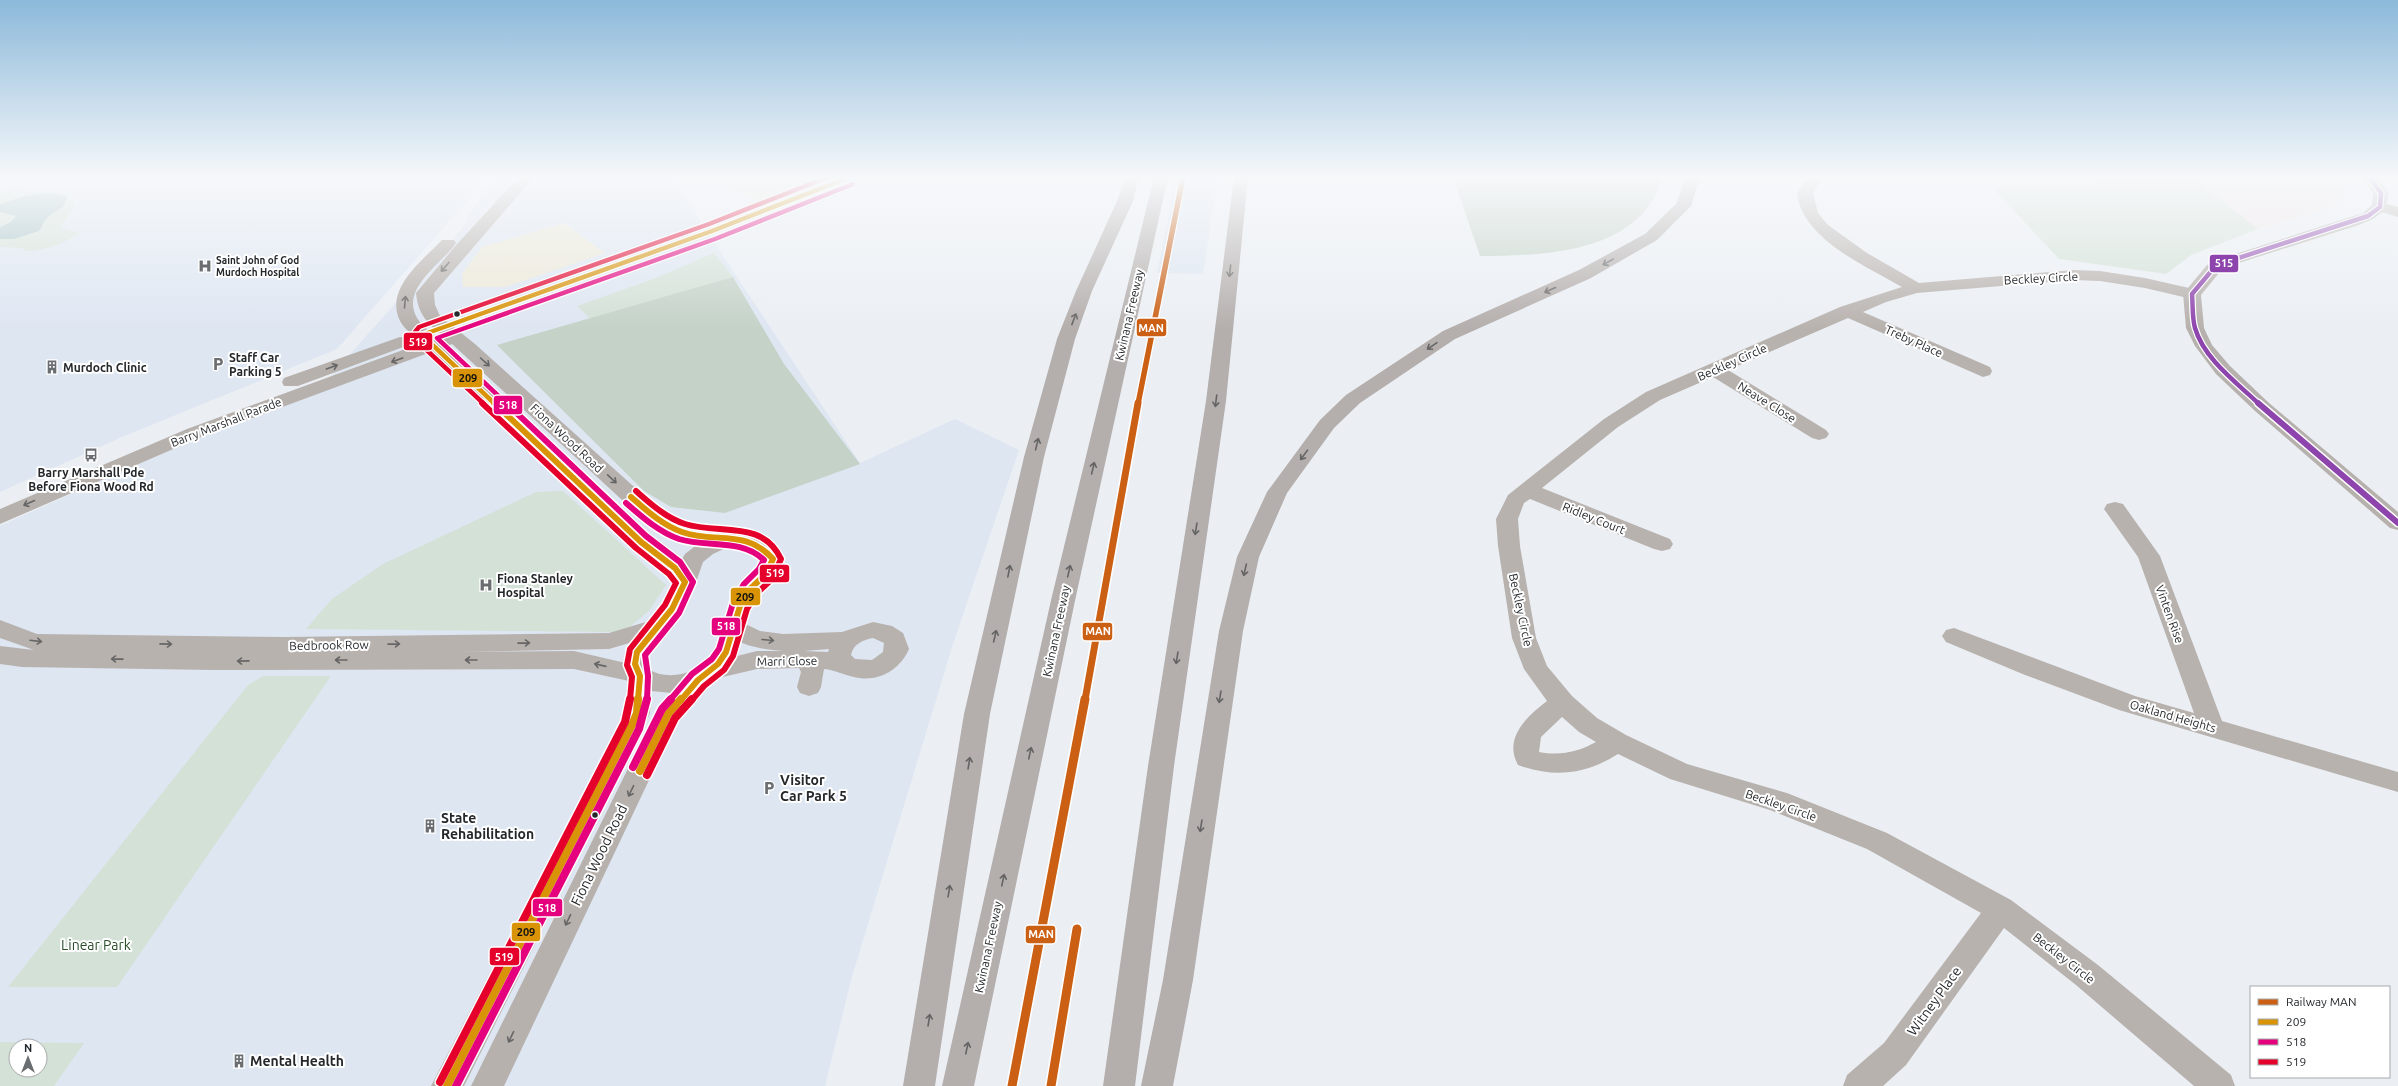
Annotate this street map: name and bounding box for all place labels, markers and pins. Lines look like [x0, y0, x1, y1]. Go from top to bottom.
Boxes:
place label: Saint John of God Murdoch Hospital [216, 255, 299, 278]
hospital icon: Saint John of God Murdoch Hospital [197, 258, 213, 274]
unlabelled marker [452, 309, 462, 319]
place label: Staff Car Parking 5 [229, 351, 282, 378]
parking icon: Staff Car Parking 5 [210, 356, 226, 372]
building icon: Murdoch Clinic [44, 359, 60, 375]
place label: Murdoch Clinic [63, 361, 147, 374]
bus stop icon: Barry Marshall Pde Before Fiona Wood Rd [83, 447, 99, 463]
place label: Barry Marshall Pde Before Fiona Wood Rd [28, 466, 154, 493]
place label: Fiona Stanley Hospital [497, 572, 574, 599]
hospital icon: Fiona Stanley Hospital [478, 577, 494, 593]
place label: Visitor Car Park 5 [780, 772, 847, 804]
parking icon: Visitor Car Park 5 [761, 780, 777, 796]
place label: State Rehabilitation [441, 810, 534, 842]
unlabelled marker [590, 810, 600, 820]
building icon: State Rehabilitation [422, 818, 438, 834]
building icon: Mental Health [231, 1053, 247, 1069]
place label: Mental Health [250, 1053, 344, 1069]

